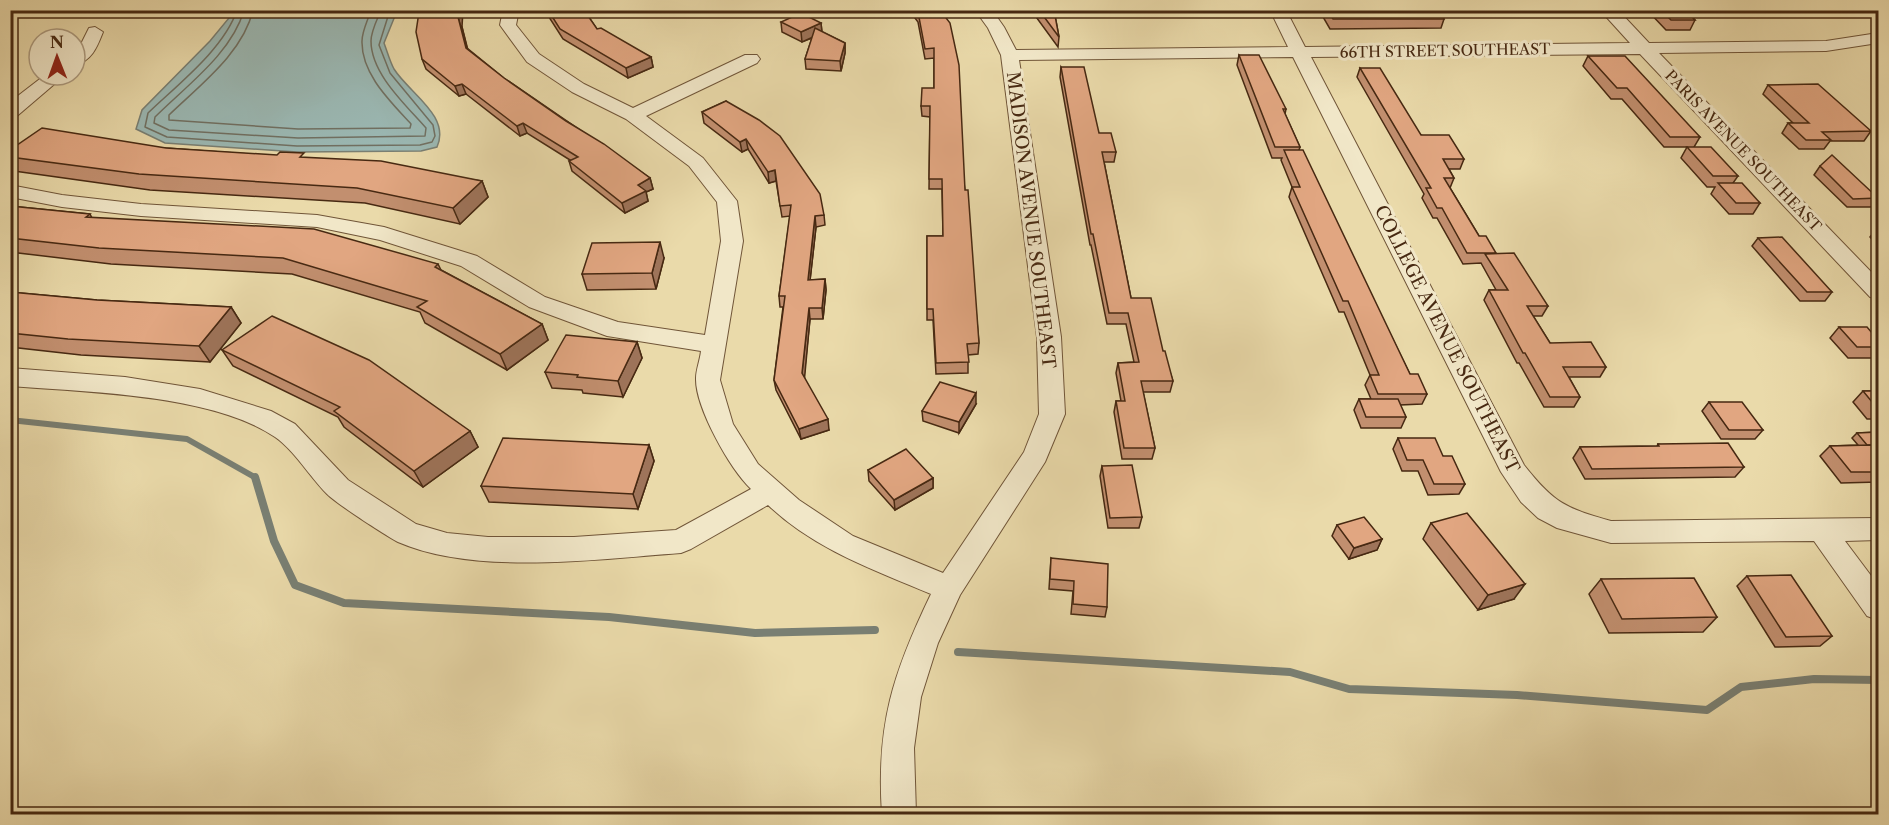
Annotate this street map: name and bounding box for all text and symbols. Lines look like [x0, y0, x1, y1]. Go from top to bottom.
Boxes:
north arrow [27, 27, 87, 87]
text: N [50, 32, 64, 52]
street label: 66TH STREET SOUTHEAST [1339, 39, 1551, 62]
street label: PARIS AVENUE SOUTHEAST [1661, 66, 1826, 236]
street label: MADISON AVENUE SOUTHEAST [1002, 70, 1060, 370]
street label: COLLEGE AVENUE SOUTHEAST [1370, 202, 1525, 477]

